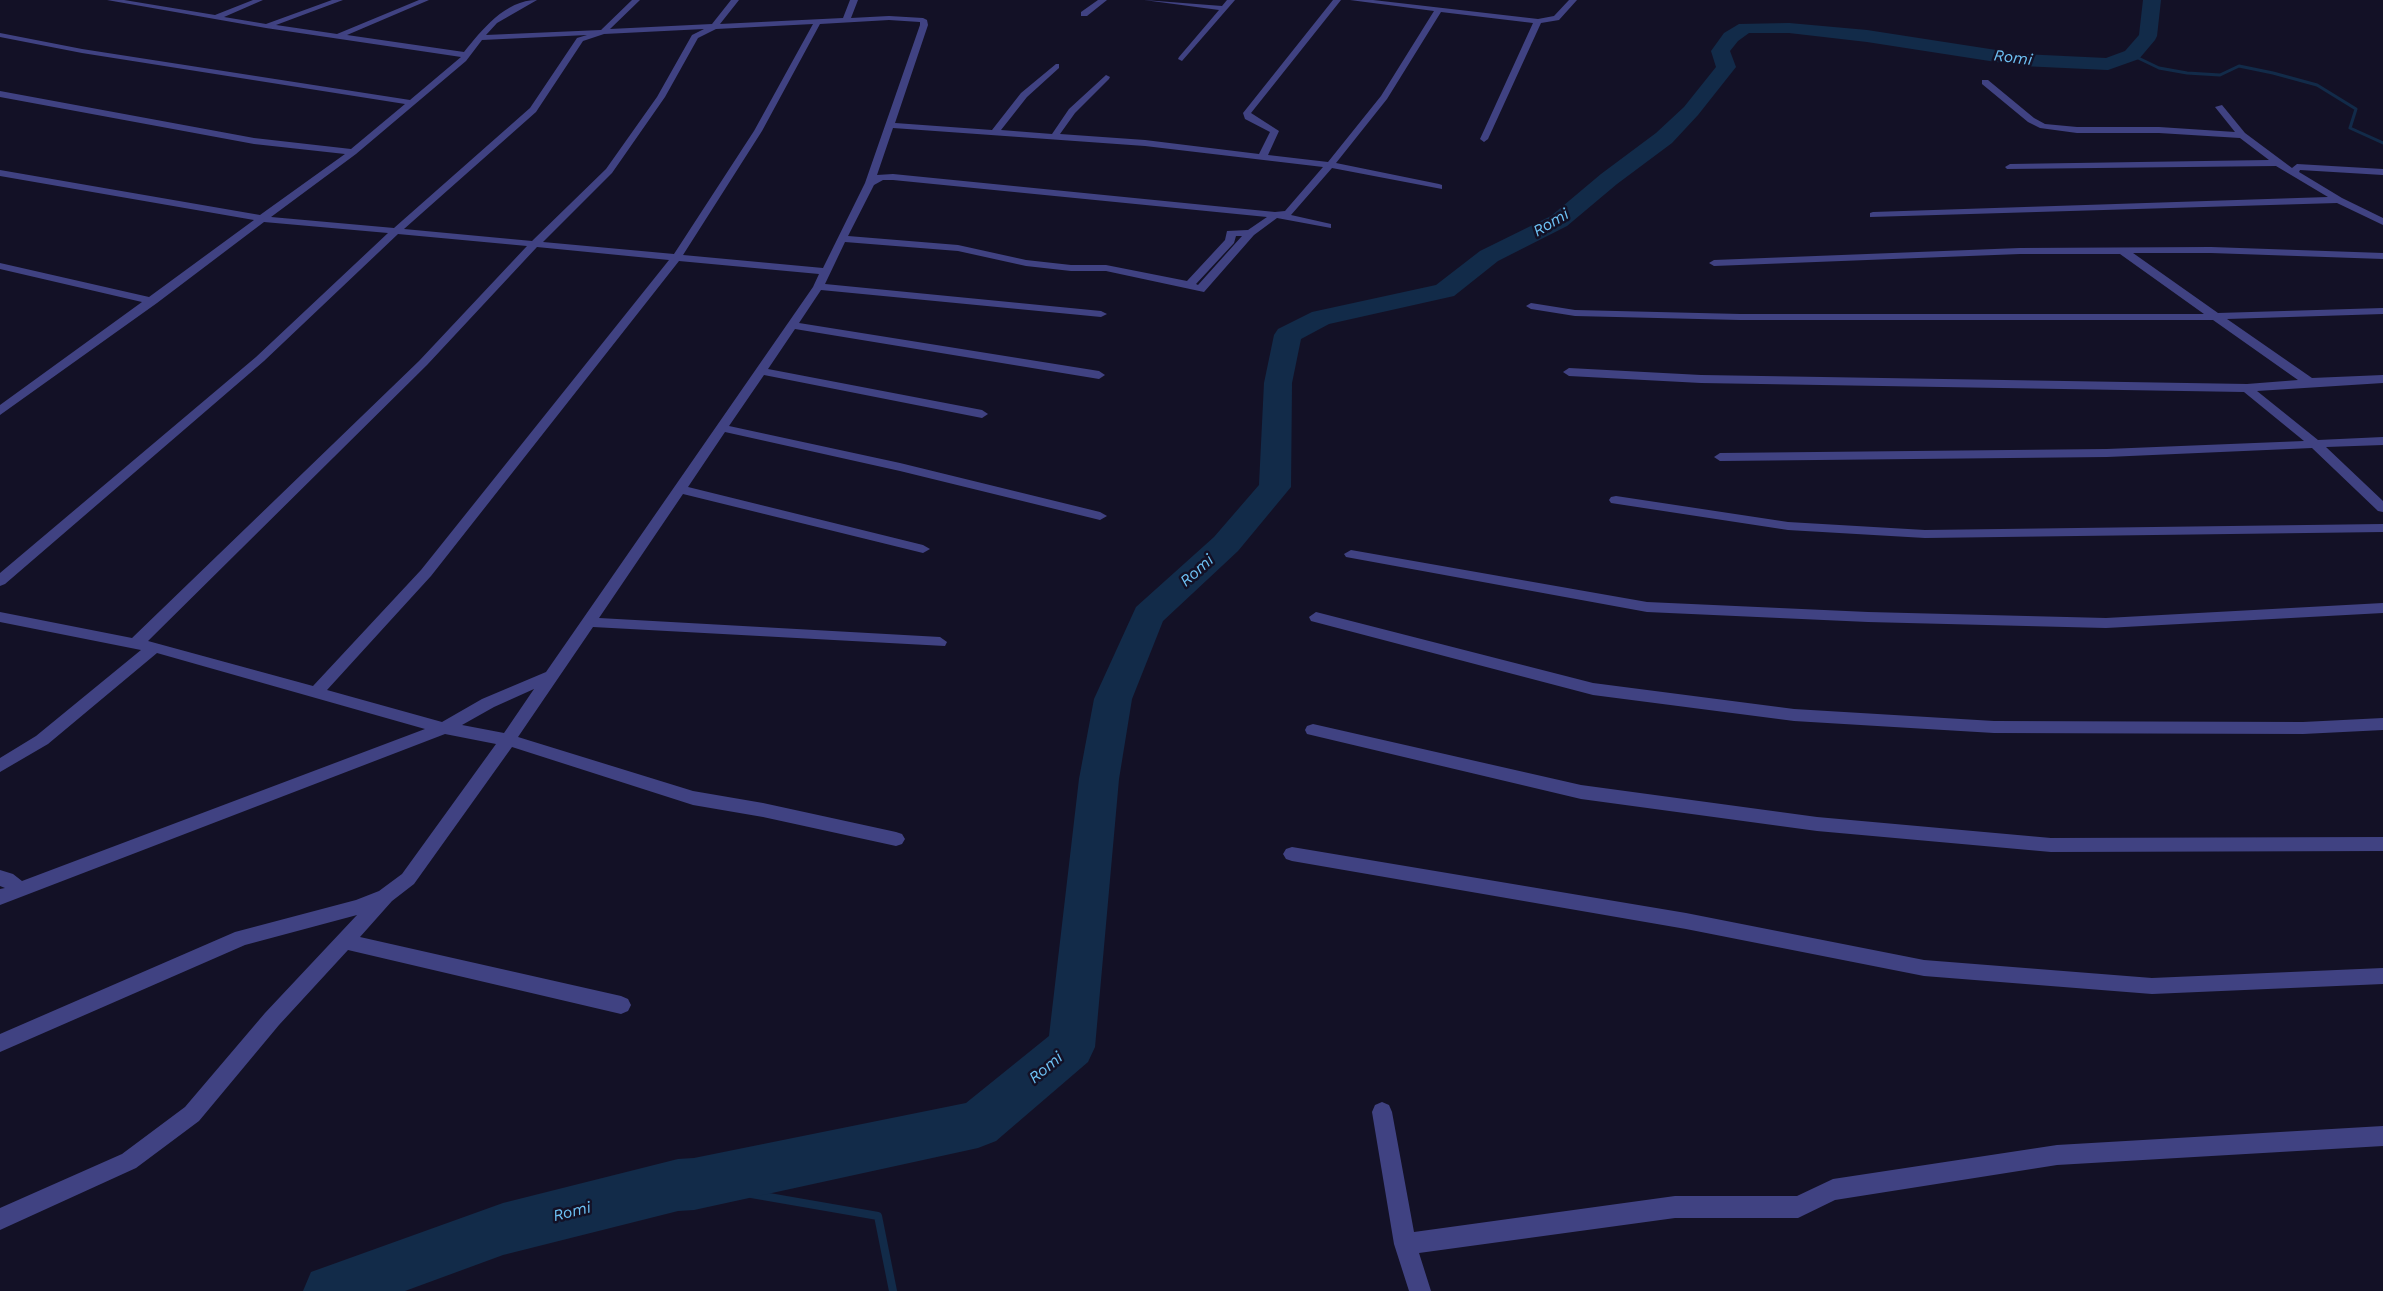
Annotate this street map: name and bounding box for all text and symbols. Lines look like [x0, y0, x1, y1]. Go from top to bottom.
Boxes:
water label: Romi [1993, 46, 2033, 70]
water label: Romi [1530, 205, 1572, 241]
water label: Romi [1176, 551, 1218, 591]
water label: Romi [1025, 1048, 1067, 1088]
water label: Romi [551, 1198, 593, 1226]

